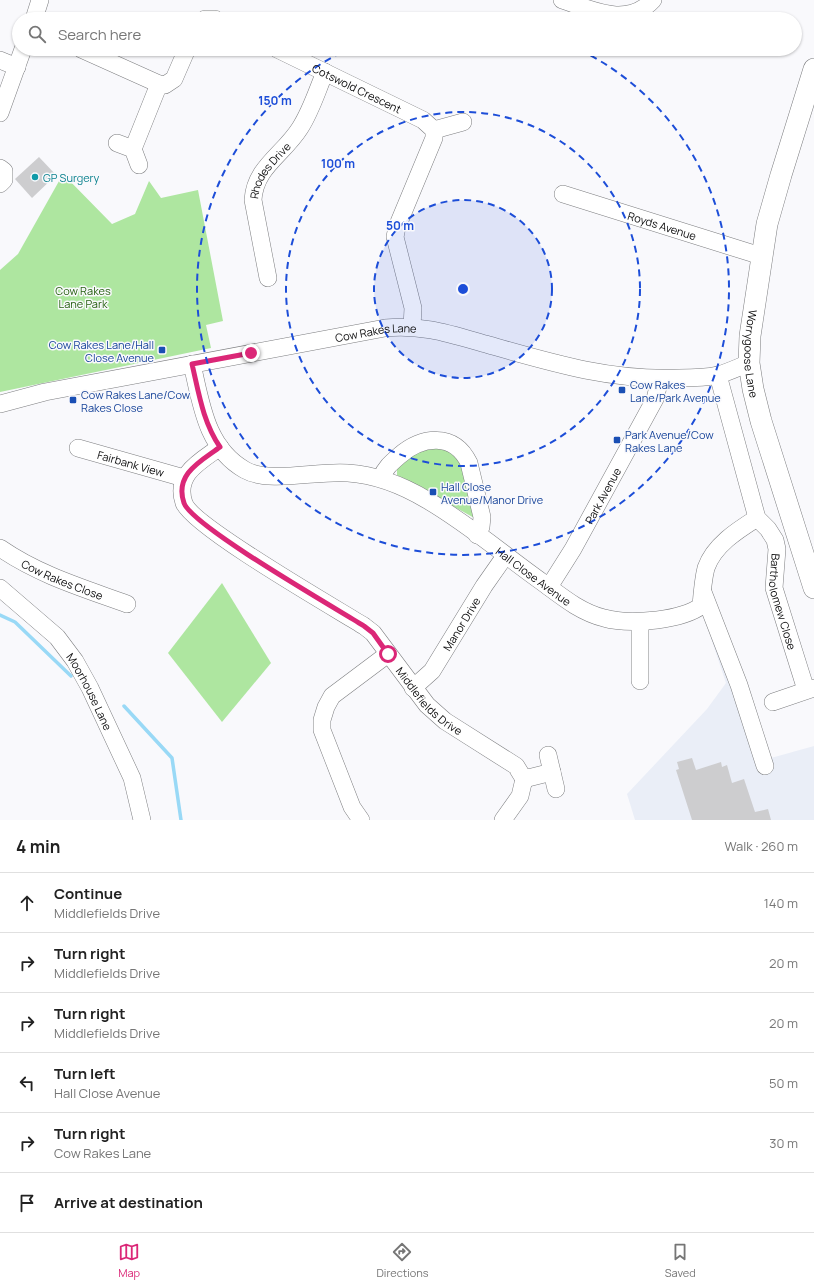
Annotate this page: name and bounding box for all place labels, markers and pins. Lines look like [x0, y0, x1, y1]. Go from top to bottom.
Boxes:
place label: GP Surgery [43, 170, 99, 185]
marker: GP Surgery [30, 172, 40, 182]
centre of rings [456, 282, 470, 296]
place label: Cow Rakes Lane/Hall Close Avenue [49, 337, 155, 365]
marker: Cow Rakes Lane/Hall Close Avenue [157, 345, 167, 355]
place label: Cow Rakes Lane/Park Avenue [630, 377, 721, 405]
marker: Cow Rakes Lane/Park Avenue [617, 385, 627, 395]
place label: Cow Rakes Lane/Cow Rakes Close [81, 387, 191, 415]
marker: Cow Rakes Lane/Cow Rakes Close [68, 395, 78, 405]
place label: Park Avenue/Cow Rakes Lane [625, 427, 714, 455]
marker: Park Avenue/Cow Rakes Lane [612, 435, 622, 445]
place label: Hall Close Avenue/Manor Drive [441, 479, 544, 507]
marker: Hall Close Avenue/Manor Drive [428, 487, 438, 497]

